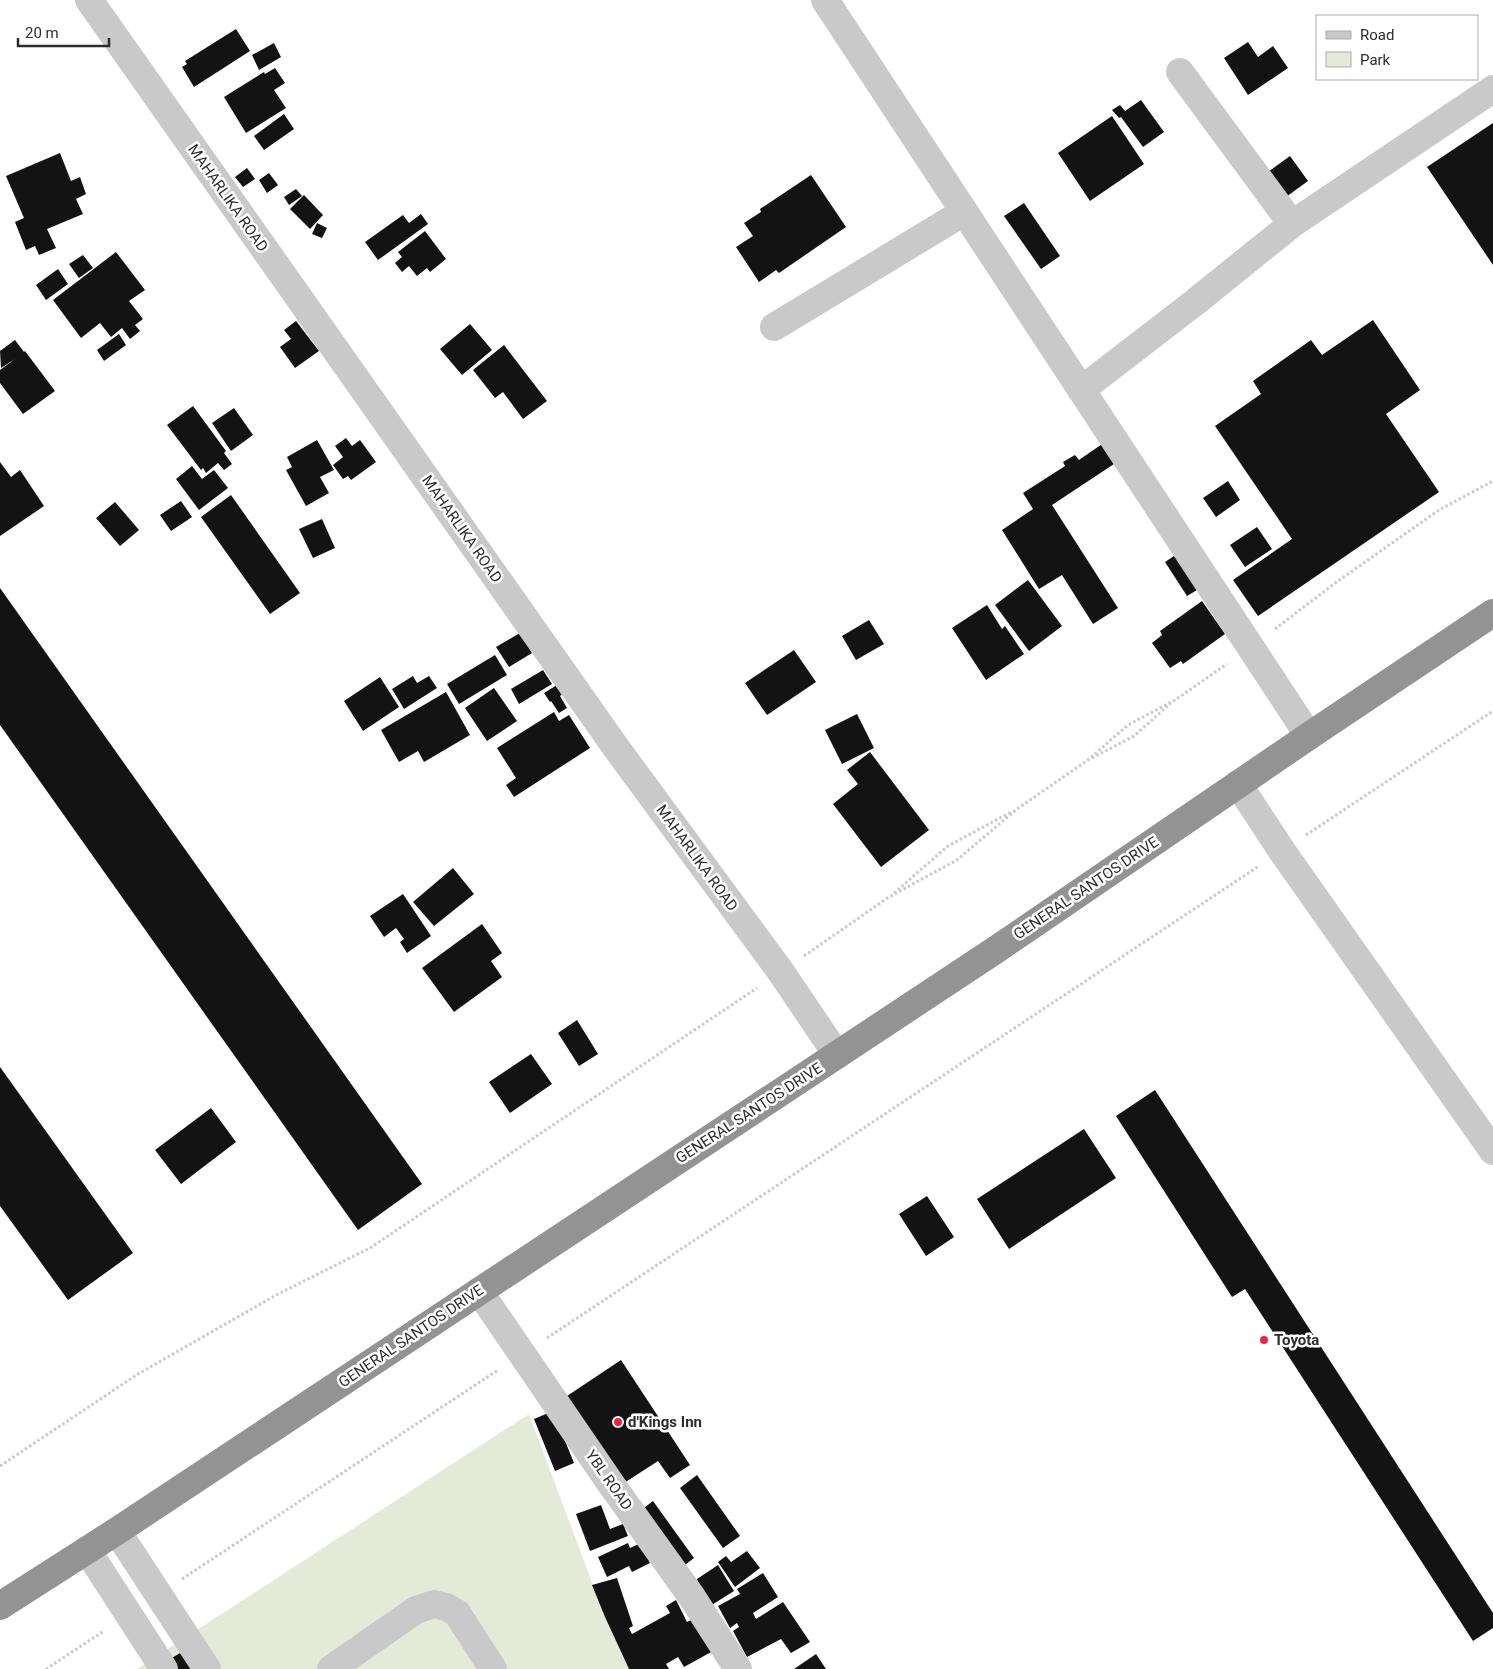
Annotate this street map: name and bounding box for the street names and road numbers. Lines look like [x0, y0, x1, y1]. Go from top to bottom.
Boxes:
street label: MAHARLIKA ROAD [184, 141, 272, 255]
street label: MAHARLIKA ROAD [418, 472, 506, 586]
street label: MAHARLIKA ROAD [652, 801, 742, 915]
street label: GENERAL SANTOS DRIVE [1010, 832, 1162, 943]
street label: GENERAL SANTOS DRIVE [672, 1059, 826, 1167]
street label: GENERAL SANTOS DRIVE [335, 1280, 487, 1391]
street label: YBL ROAD [582, 1446, 636, 1514]

